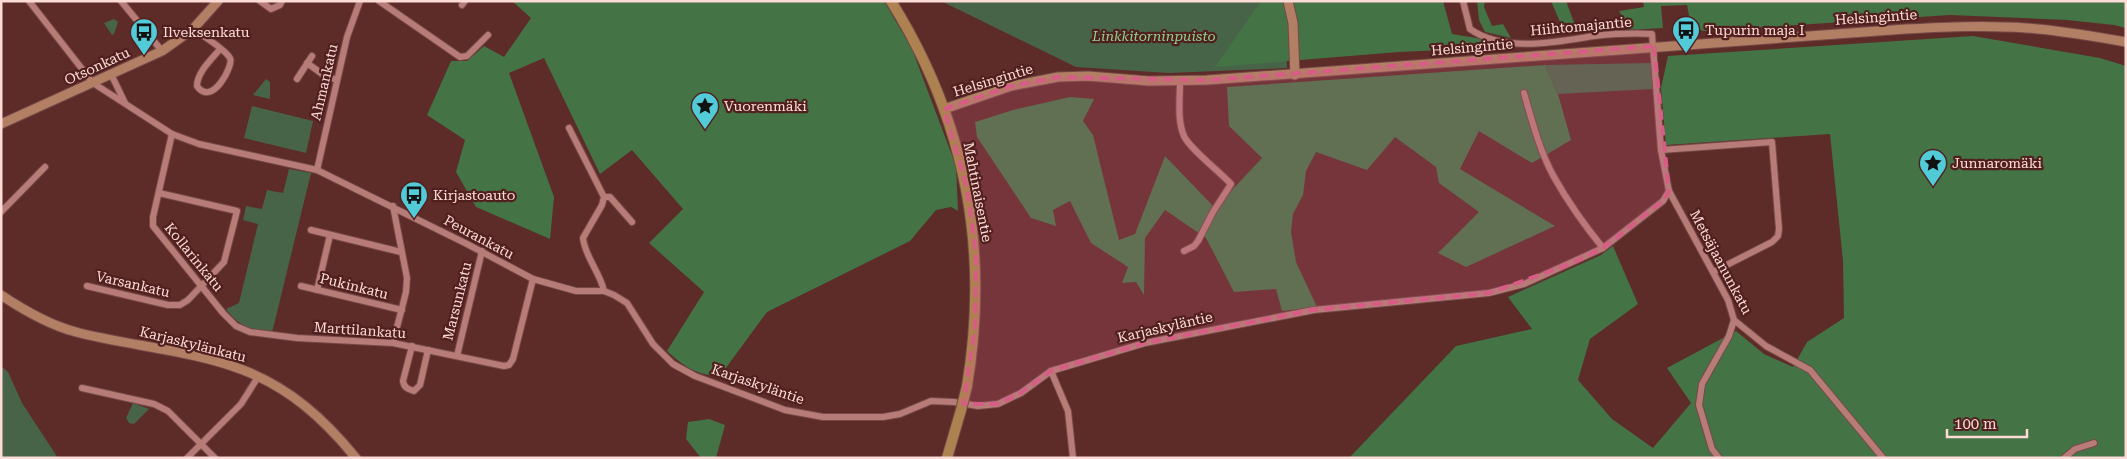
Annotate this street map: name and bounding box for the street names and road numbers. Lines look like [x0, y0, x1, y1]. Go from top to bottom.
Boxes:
street label: Helsingintie [1834, 6, 1918, 28]
street label: Hiihtomajantie [1530, 14, 1633, 38]
street label: Helsingintie [1430, 35, 1514, 59]
street label: Ahmankatu [307, 42, 341, 122]
street label: Otsonkatu [62, 44, 132, 88]
street label: Helsingintie [951, 60, 1035, 100]
street label: Mahtinaisentie [960, 141, 996, 244]
street label: Metsäjaanunkatu [1687, 207, 1755, 317]
street label: Peurankatu [441, 212, 517, 262]
street label: Kollarinkatu [161, 219, 227, 295]
street label: Marsunkatu [440, 260, 475, 342]
street label: Varsankatu [95, 268, 172, 300]
street label: Pukinkatu [318, 270, 390, 302]
street label: Karjaskyläntie [1116, 308, 1214, 346]
street label: Marttilankatu [313, 319, 407, 341]
street label: Karjaskylänkatu [138, 323, 248, 365]
street label: Karjaskyläntie [710, 361, 807, 407]

